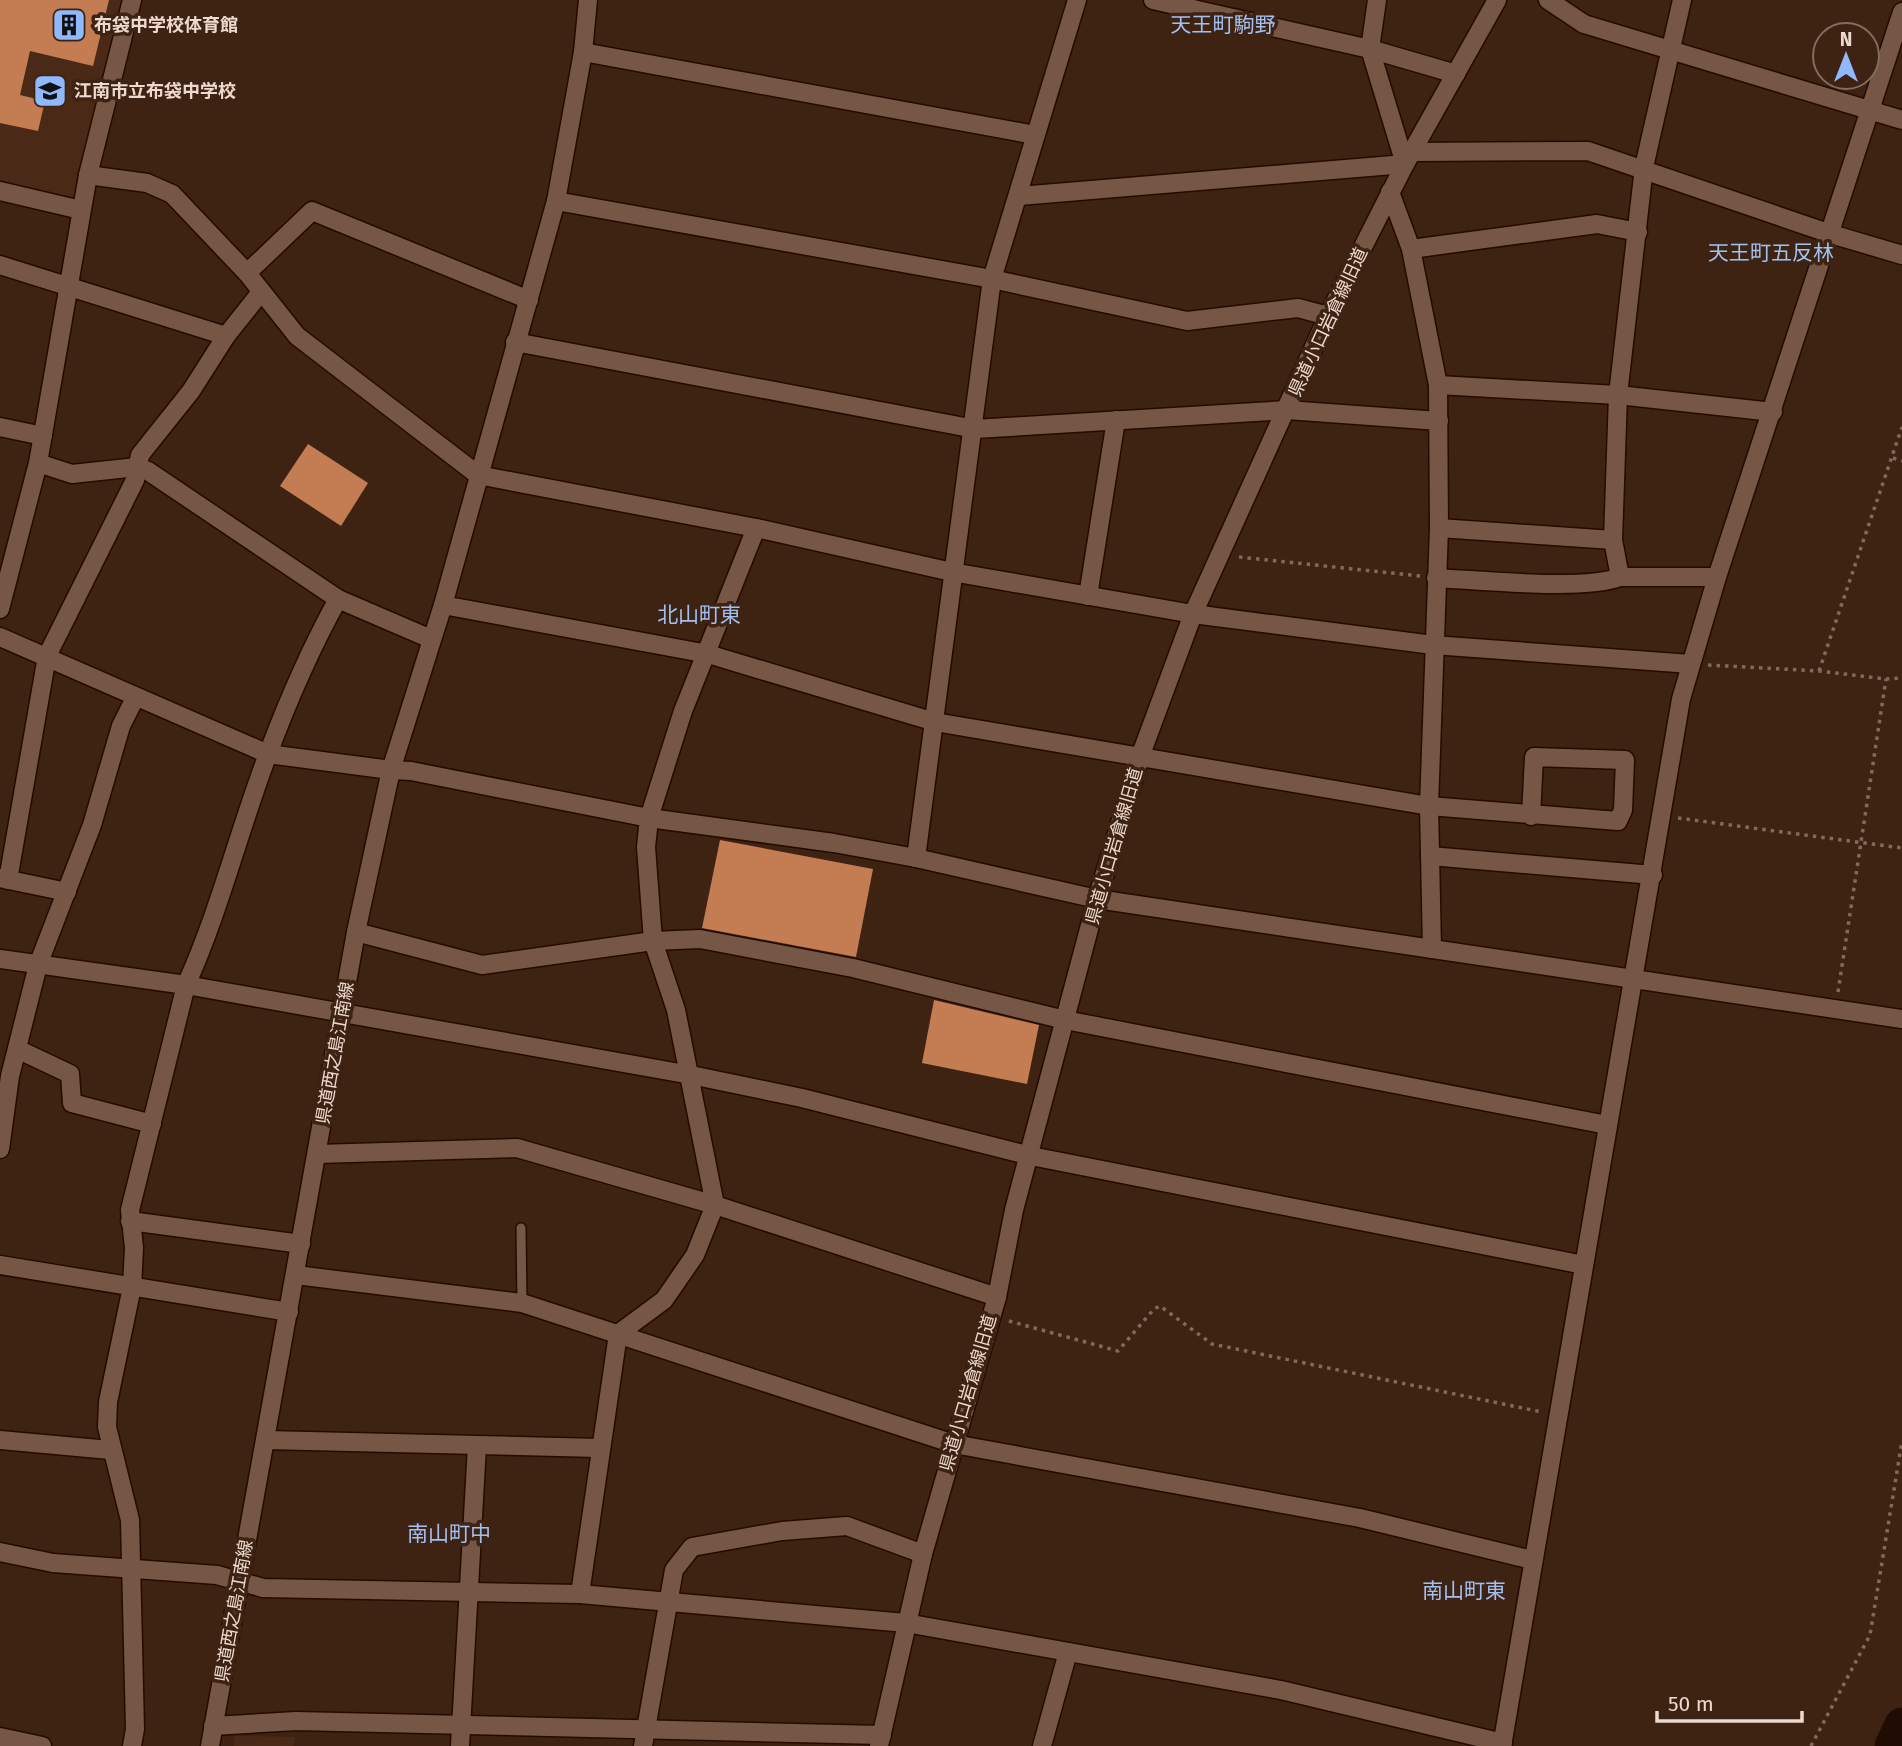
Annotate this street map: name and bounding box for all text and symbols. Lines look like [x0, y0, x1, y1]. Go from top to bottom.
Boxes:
building icon: 布袋中学校体育館 [50, 6, 88, 44]
district label: 天王町駒野 [1171, 12, 1276, 38]
place label: 布袋中学校体育館 [94, 14, 238, 36]
north arrow [1811, 21, 1881, 91]
text: N [1840, 28, 1852, 51]
school or university icon: 江南市立布袋中学校 [31, 72, 69, 110]
place label: 江南市立布袋中学校 [74, 80, 236, 102]
district label: 天王町五反林 [1708, 240, 1834, 266]
street label: 県道小口岩倉線旧道 [1284, 244, 1372, 400]
district label: 北山町東 [657, 602, 741, 628]
street label: 県道小口岩倉線旧道 [1081, 765, 1147, 927]
street label: 県道西之島江南線 [312, 980, 358, 1126]
street label: 県道小口岩倉線旧道 [935, 1312, 1001, 1474]
district label: 南山町中 [407, 1521, 491, 1547]
street label: 県道西之島江南線 [211, 1538, 257, 1684]
district label: 南山町東 [1422, 1578, 1506, 1604]
scale bar [1657, 1680, 1802, 1724]
text: 50 m [1668, 1691, 1714, 1717]

